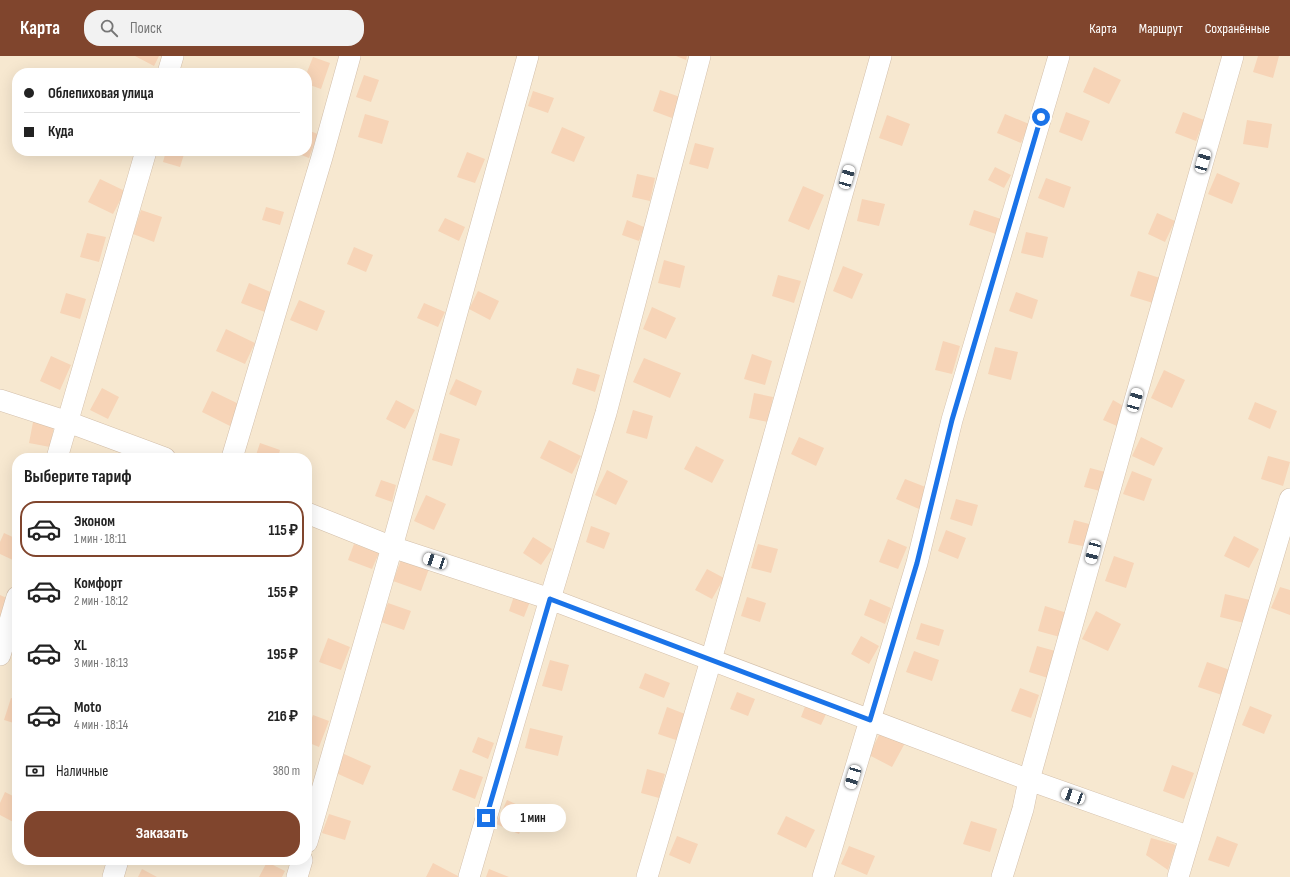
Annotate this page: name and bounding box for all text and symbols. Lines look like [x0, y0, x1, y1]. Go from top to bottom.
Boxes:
search box [84, 10, 364, 46]
text: Карта [20, 17, 60, 40]
icon: search [98, 17, 120, 39]
text: Поиск [130, 19, 162, 38]
text: Карта [1089, 20, 1117, 37]
text: Маршрут [1139, 20, 1183, 37]
text: Сохранённые [1205, 20, 1270, 37]
text: Облепиховая улица [48, 84, 154, 103]
route start [1032, 108, 1050, 126]
text: Куда [48, 122, 74, 141]
car [1194, 148, 1212, 174]
car [838, 164, 856, 190]
car [1126, 387, 1144, 413]
text: Выберите тариф [24, 466, 132, 487]
icon: car [26, 511, 62, 547]
text: Эконом [74, 512, 115, 531]
text: 115 ₽ [269, 521, 298, 540]
text: 1 мин · 18:11 [74, 531, 126, 547]
car [1084, 539, 1102, 565]
car [422, 552, 448, 570]
icon: car [26, 573, 62, 609]
text: Комфорт [74, 574, 123, 593]
text: 155 ₽ [268, 583, 298, 602]
text: 2 мин · 18:12 [74, 593, 128, 609]
icon: car [26, 635, 62, 671]
text: XL [74, 636, 87, 655]
text: 195 ₽ [267, 645, 298, 664]
text: 3 мин · 18:13 [74, 655, 128, 671]
icon: car [26, 697, 62, 733]
text: Moto [74, 698, 101, 717]
text: 216 ₽ [267, 707, 298, 726]
text: 4 мин · 18:14 [74, 717, 128, 733]
icon: cash [24, 760, 46, 782]
text: Наличные [56, 762, 108, 781]
text: 380 m [273, 763, 300, 779]
car [844, 764, 862, 790]
car [1060, 786, 1086, 806]
callout: 1 мин [500, 804, 566, 832]
route end [477, 809, 495, 827]
text: 1 мин [520, 810, 546, 826]
button: Заказать [24, 811, 300, 857]

